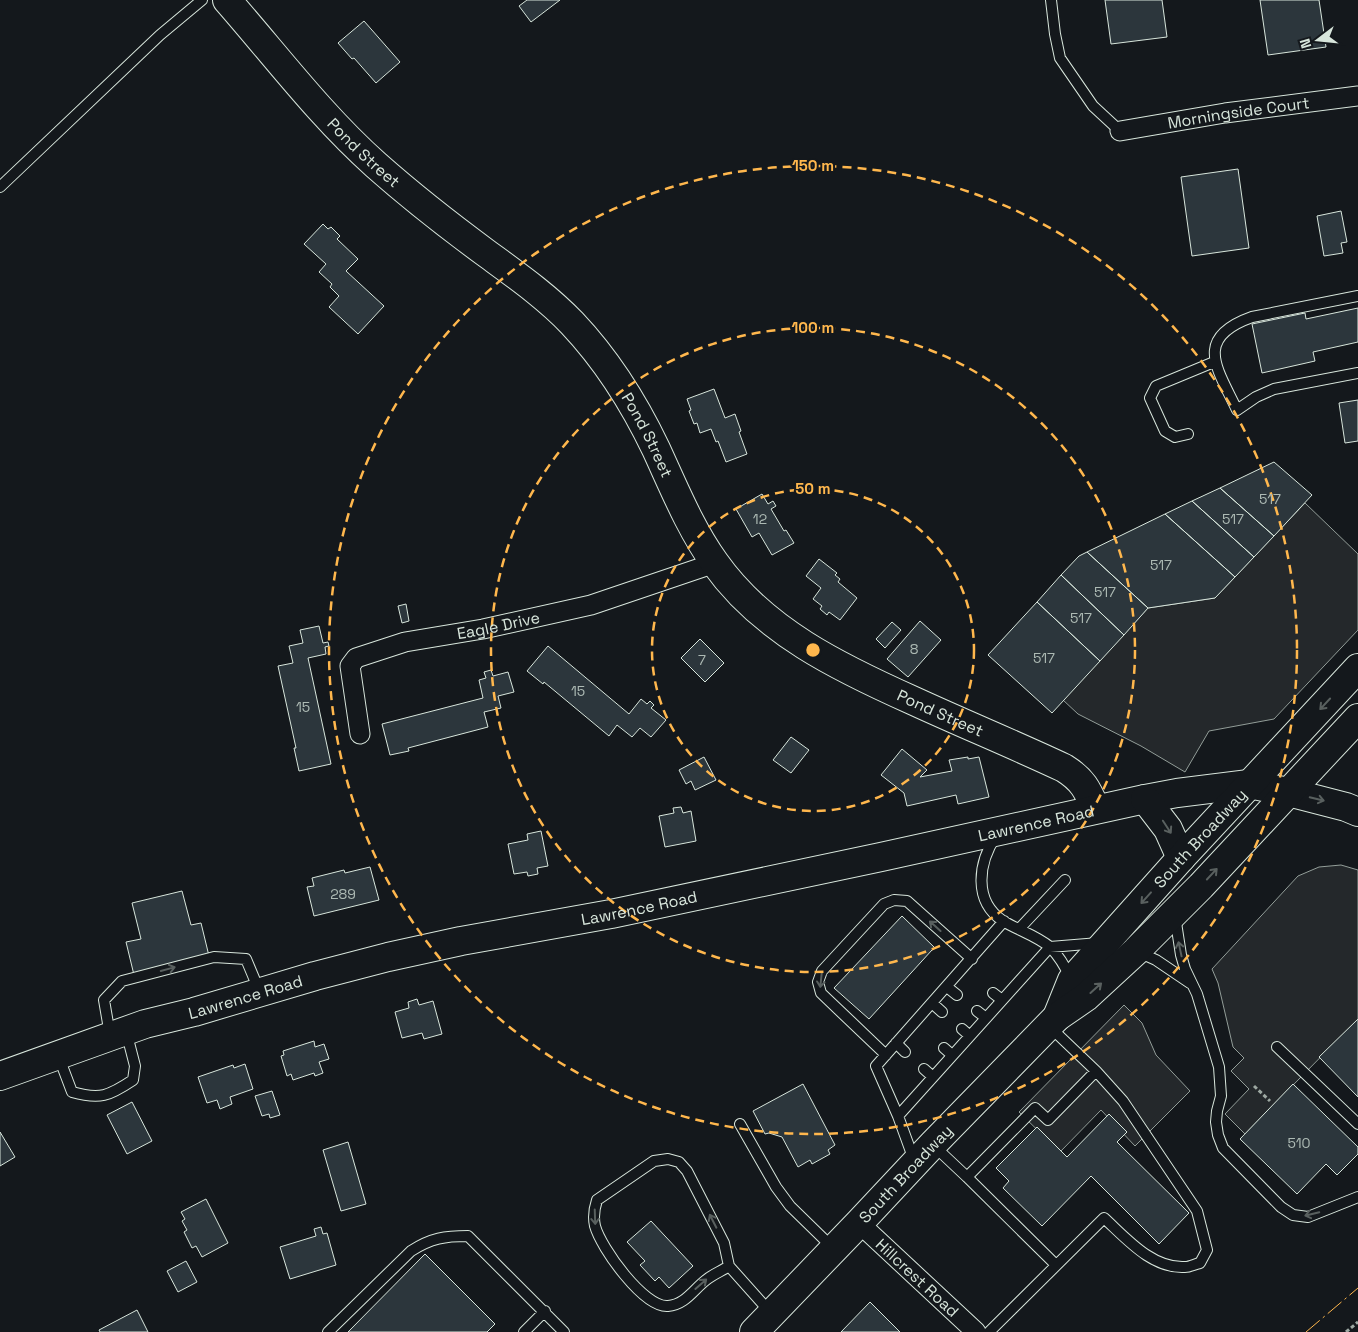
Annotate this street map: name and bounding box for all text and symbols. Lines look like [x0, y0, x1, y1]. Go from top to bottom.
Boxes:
north arrow [1293, 15, 1343, 65]
text: N [1296, 37, 1315, 51]
street label: Morningside Court [1166, 92, 1311, 134]
street label: Pond Street [323, 113, 404, 192]
text: 150 m [792, 156, 834, 175]
text: 100 m [792, 318, 834, 337]
street label: Pond Street [617, 389, 677, 481]
text: 50 m [795, 479, 831, 498]
house number: 517 [1259, 490, 1281, 508]
house number: 12 [753, 510, 767, 528]
house number: 517 [1222, 510, 1244, 528]
house number: 517 [1150, 556, 1172, 574]
house number: 517 [1094, 583, 1116, 601]
street label: Eagle Drive [455, 607, 542, 644]
house number: 517 [1070, 609, 1092, 627]
house number: 8 [910, 640, 919, 658]
centre of rings [804, 641, 822, 659]
house number: 517 [1033, 649, 1055, 667]
house number: 7 [698, 651, 706, 669]
house number: 15 [571, 682, 585, 700]
street label: Pond Street [894, 685, 987, 742]
one-way arrow [1319, 697, 1331, 710]
house number: 15 [296, 698, 310, 716]
street label: South Broadway [1149, 784, 1251, 892]
one-way arrow [1308, 795, 1324, 805]
street label: Lawrence Road [976, 800, 1096, 846]
one-way arrow [1162, 819, 1172, 833]
one-way arrow [1206, 868, 1218, 880]
house number: 289 [330, 885, 356, 903]
street label: Lawrence Road [579, 886, 699, 930]
one-way arrow [1140, 891, 1151, 904]
one-way arrow [929, 920, 942, 932]
one-way arrow [1174, 942, 1184, 958]
one-way arrow [159, 964, 175, 973]
street label: Lawrence Road [186, 970, 305, 1024]
one-way arrow [816, 971, 826, 987]
one-way arrow [1090, 982, 1103, 994]
street label: South Broadway [854, 1120, 957, 1228]
house number: 510 [1287, 1134, 1311, 1152]
one-way arrow [590, 1209, 599, 1225]
one-way arrow [1305, 1210, 1321, 1219]
one-way arrow [708, 1214, 717, 1229]
street label: Hillcrest Road [871, 1234, 963, 1322]
one-way arrow [695, 1278, 708, 1290]

